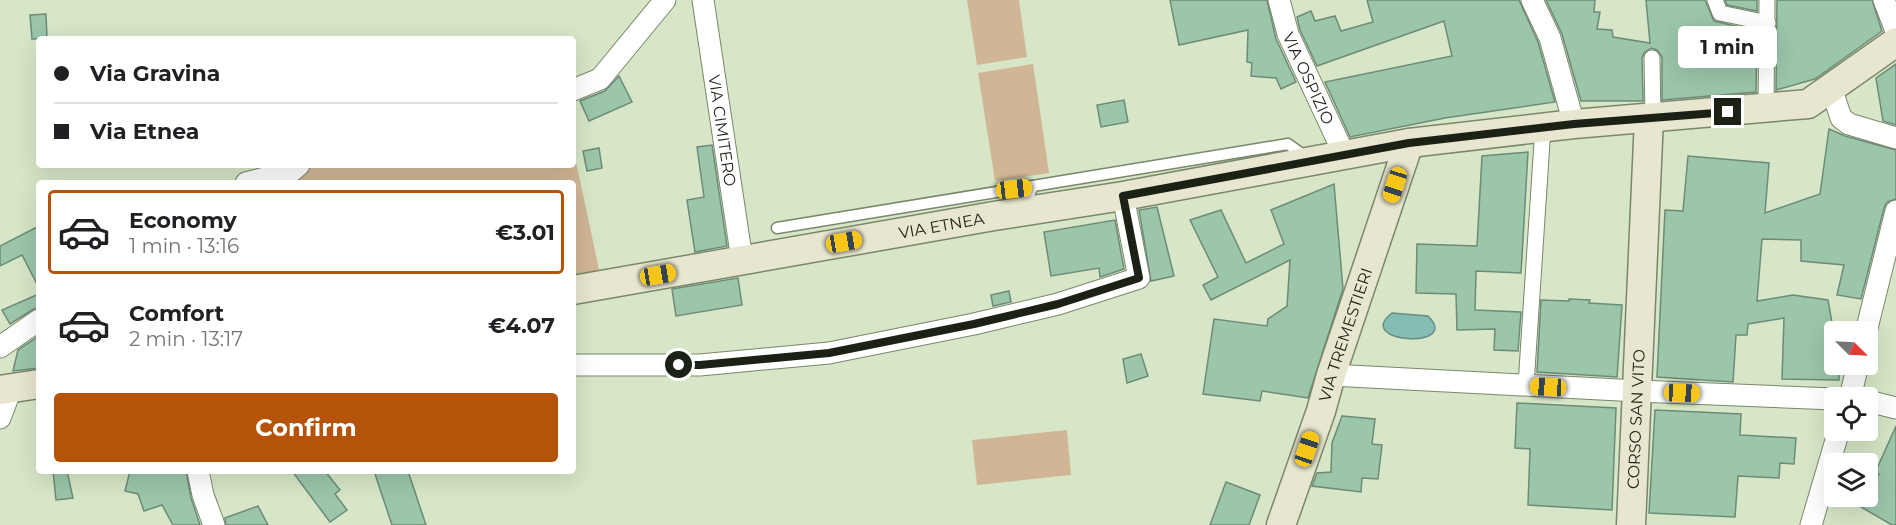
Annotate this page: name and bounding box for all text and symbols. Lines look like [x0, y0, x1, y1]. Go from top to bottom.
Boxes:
callout: 1 min [1678, 25, 1778, 67]
street label: VIA OSPIZIO [1279, 29, 1338, 128]
text: 1 min [1700, 35, 1755, 59]
text: Via Gravina [90, 60, 220, 87]
street label: VIA CIMITERO [704, 73, 740, 188]
route end [1714, 98, 1741, 125]
text: Via Etnea [90, 118, 199, 145]
car [1381, 165, 1409, 205]
car [995, 178, 1033, 200]
icon: car [57, 205, 111, 259]
text: Economy [129, 207, 237, 234]
street label: VIA ETNEA [897, 209, 986, 243]
text: €3.01 [495, 219, 555, 246]
car [825, 230, 863, 254]
text: 1 min · 13:16 [129, 234, 239, 258]
car [639, 263, 677, 287]
street label: VIA TREMESTIERI [1315, 265, 1376, 404]
icon: car [57, 298, 111, 352]
text: Comfort [129, 300, 224, 327]
text: €4.07 [488, 312, 555, 339]
north arrow [1824, 321, 1878, 375]
map controls [1824, 321, 1878, 507]
text: 2 min · 13:17 [129, 327, 243, 351]
street label: CORSO SAN VITO [1624, 349, 1649, 490]
route start [665, 351, 692, 378]
car [1530, 377, 1566, 397]
car [1664, 383, 1700, 403]
button: locate [1824, 387, 1878, 441]
button: Confirm [54, 393, 558, 462]
car [1293, 429, 1321, 469]
button: layers [1824, 453, 1878, 507]

